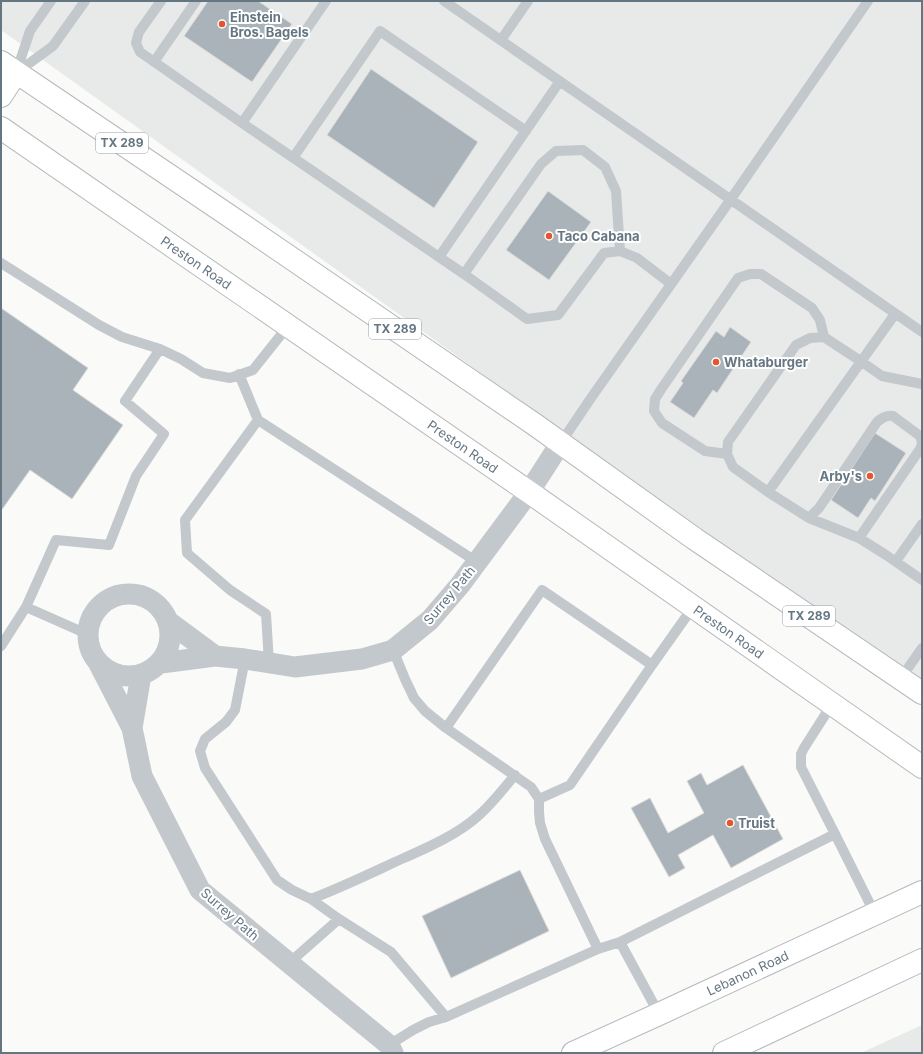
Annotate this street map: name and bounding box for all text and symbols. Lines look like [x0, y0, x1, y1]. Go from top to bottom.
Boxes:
place label: Einstein Bros. Bagels [230, 9, 309, 40]
marker: Einstein Bros. Bagels [217, 19, 227, 29]
road number: TX 289 [96, 133, 148, 153]
place label: Taco Cabana [557, 228, 640, 244]
marker: Taco Cabana [544, 231, 554, 241]
street label: Preston Road [158, 233, 234, 292]
road number: TX 289 [369, 319, 421, 339]
place label: Whataburger [724, 354, 809, 370]
marker: Whataburger [711, 357, 721, 367]
street label: Preston Road [425, 417, 501, 476]
place label: Arby's [819, 468, 862, 484]
marker: Arby's [865, 471, 875, 481]
street label: Surrey Path [420, 562, 478, 628]
street label: Preston Road [690, 602, 767, 662]
road number: TX 289 [783, 606, 835, 626]
place label: Truist [738, 815, 775, 831]
marker: Truist [725, 818, 735, 828]
street label: Surrey Path [198, 884, 262, 944]
street label: Lebanon Road [704, 947, 791, 999]

